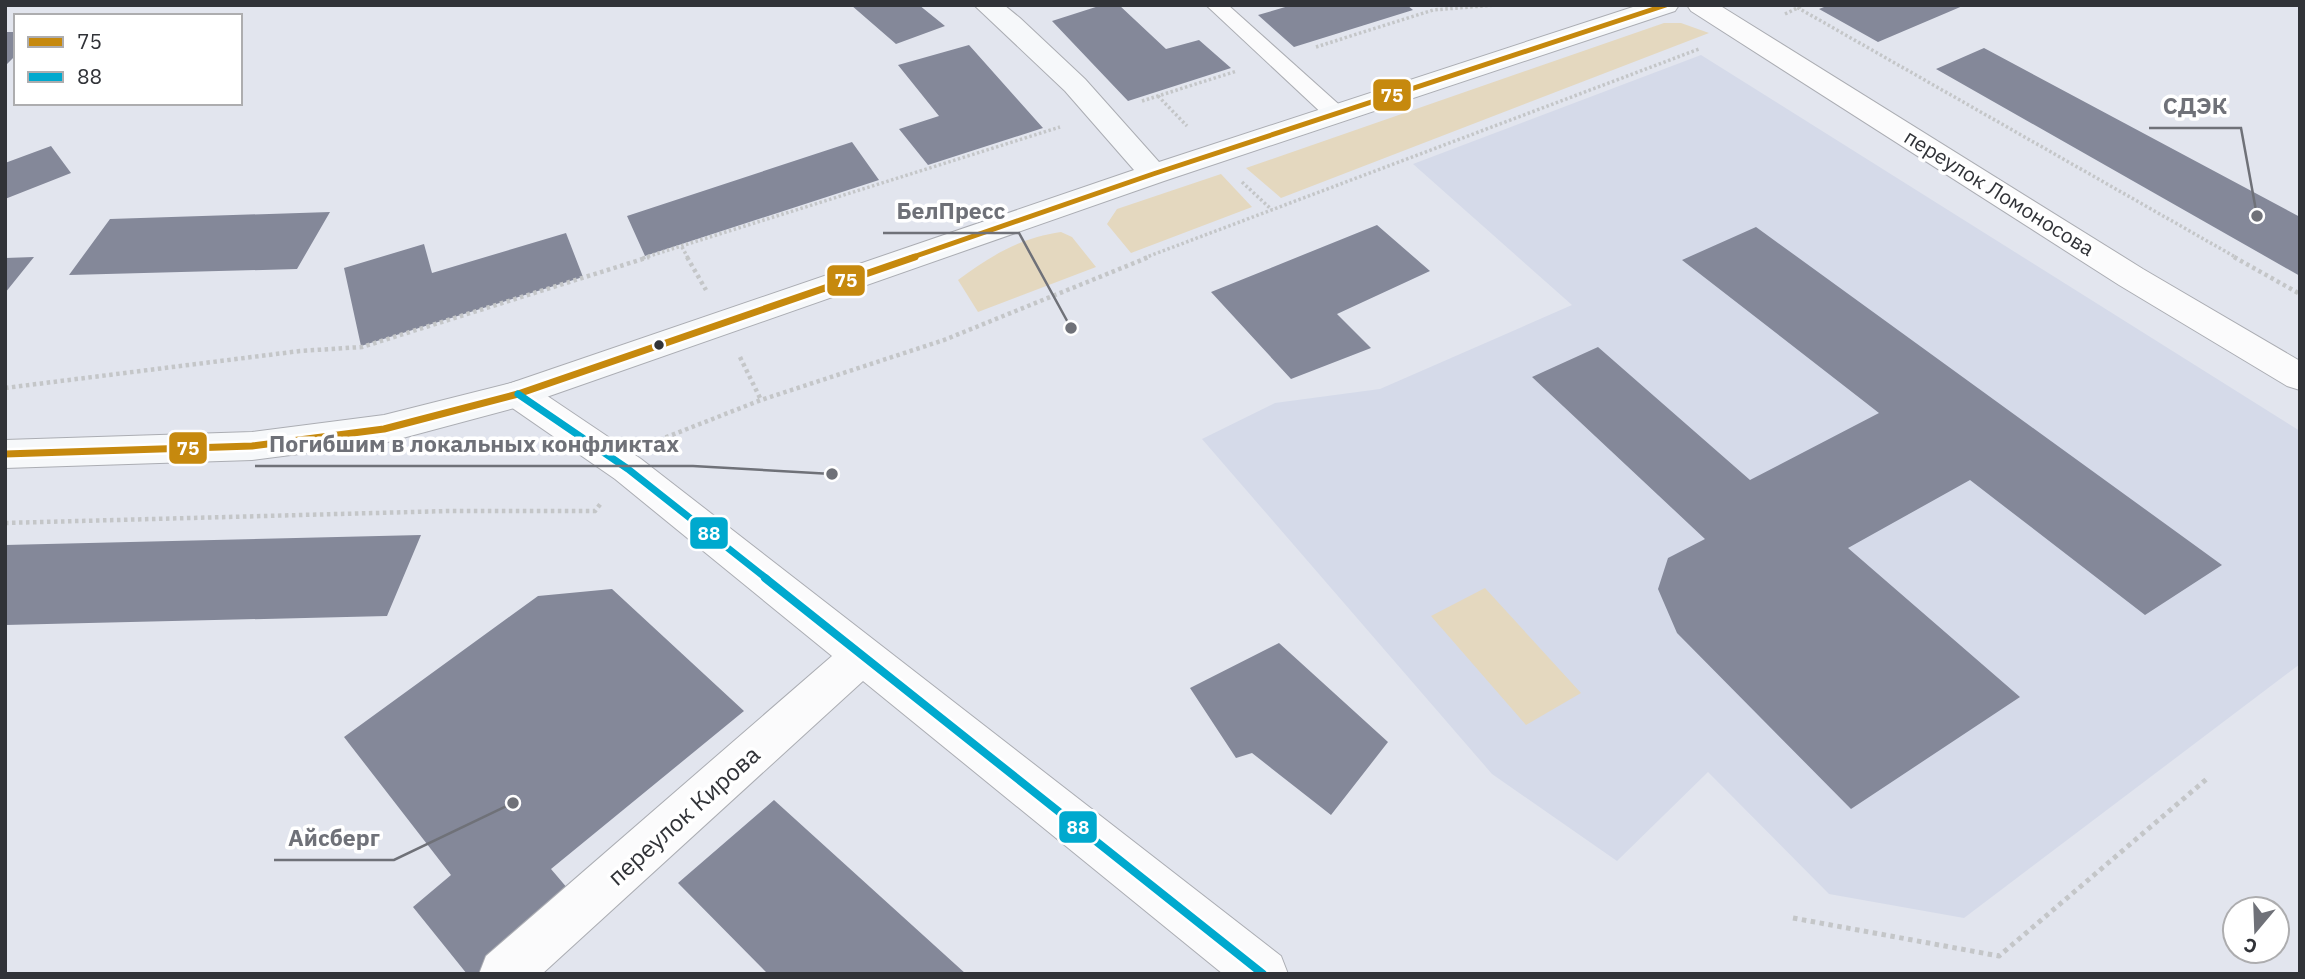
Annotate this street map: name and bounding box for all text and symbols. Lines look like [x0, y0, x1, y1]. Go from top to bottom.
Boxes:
legend [14, 14, 242, 105]
text: 75 [77, 27, 102, 55]
text: 88 [77, 62, 102, 90]
line badge: 75 [1372, 78, 1412, 112]
text: 75 [1381, 83, 1403, 107]
callout: СДЭК [2149, 84, 2241, 128]
text: СДЭК [2163, 90, 2227, 120]
street label: переулок Ломоносова [1899, 122, 2100, 262]
callout: БелПресс [883, 189, 1019, 233]
text: БелПресс [897, 195, 1006, 225]
line badge: 75 [826, 264, 866, 297]
text: 75 [835, 268, 857, 292]
unlabelled marker [652, 338, 666, 352]
callout: Погибшим в локальных конфликтах [255, 422, 693, 466]
text: Погибшим в локальных конфликтах [269, 428, 679, 458]
line badge: 75 [168, 431, 208, 465]
text: 75 [177, 436, 199, 460]
line badge: 88 [689, 516, 729, 550]
text: 88 [698, 521, 720, 545]
street label: переулок Кирова [600, 738, 766, 892]
line badge: 88 [1058, 810, 1098, 844]
text: 88 [1067, 815, 1089, 839]
callout: Айсберг [274, 816, 394, 860]
text: Айсберг [288, 822, 380, 852]
north arrow [2221, 895, 2291, 965]
text: С [2241, 933, 2260, 959]

